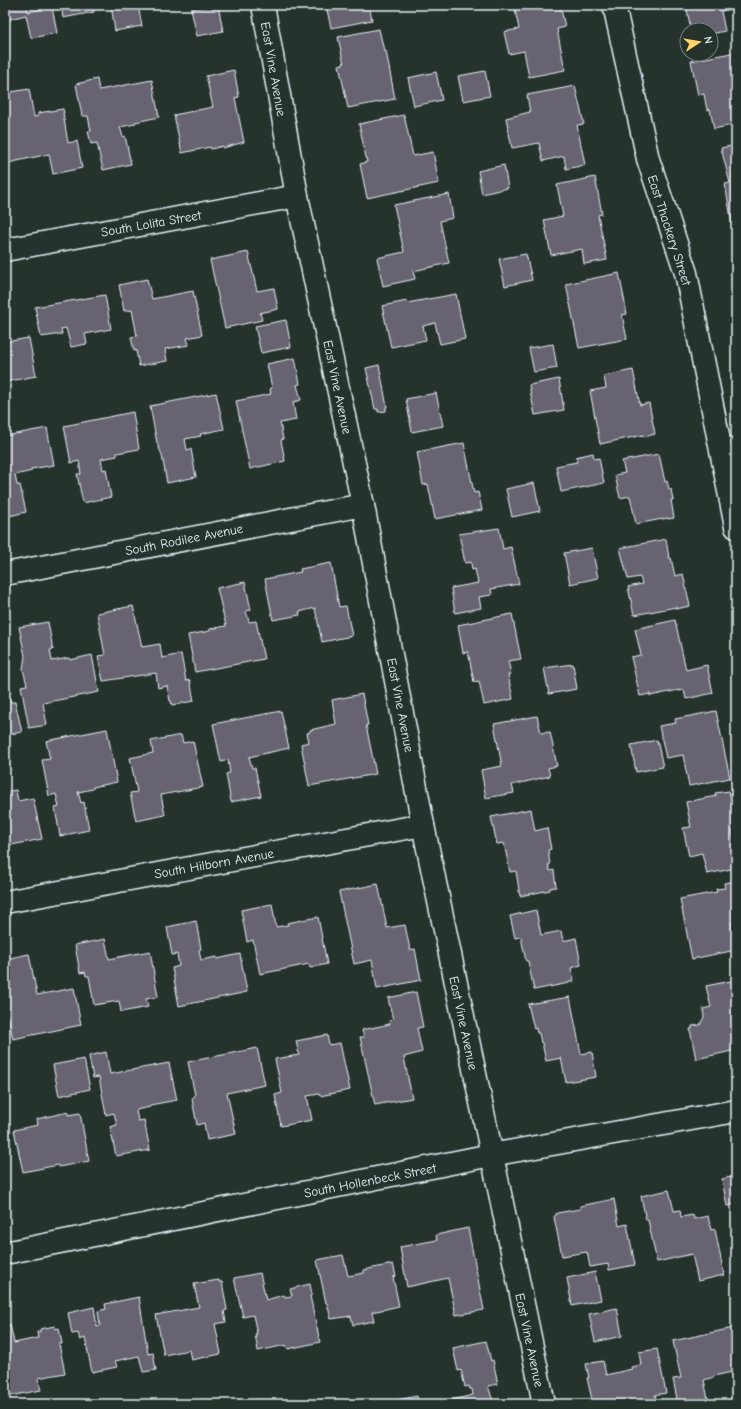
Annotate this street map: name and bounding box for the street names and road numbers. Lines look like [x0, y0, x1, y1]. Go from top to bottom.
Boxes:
street label: East Vine Avenue [258, 21, 289, 118]
street label: East Thackery Street [645, 173, 695, 288]
street label: South Lolita Street [100, 207, 204, 240]
street label: East Vine Avenue [320, 339, 355, 436]
street label: South Rodilee Avenue [124, 521, 245, 558]
street label: East Vine Avenue [384, 657, 417, 754]
street label: South Hilborn Avenue [153, 846, 275, 881]
street label: East Vine Avenue [446, 975, 481, 1072]
street label: South Hollenbeck Street [303, 1160, 439, 1201]
street label: East Vine Avenue [512, 1292, 547, 1389]

